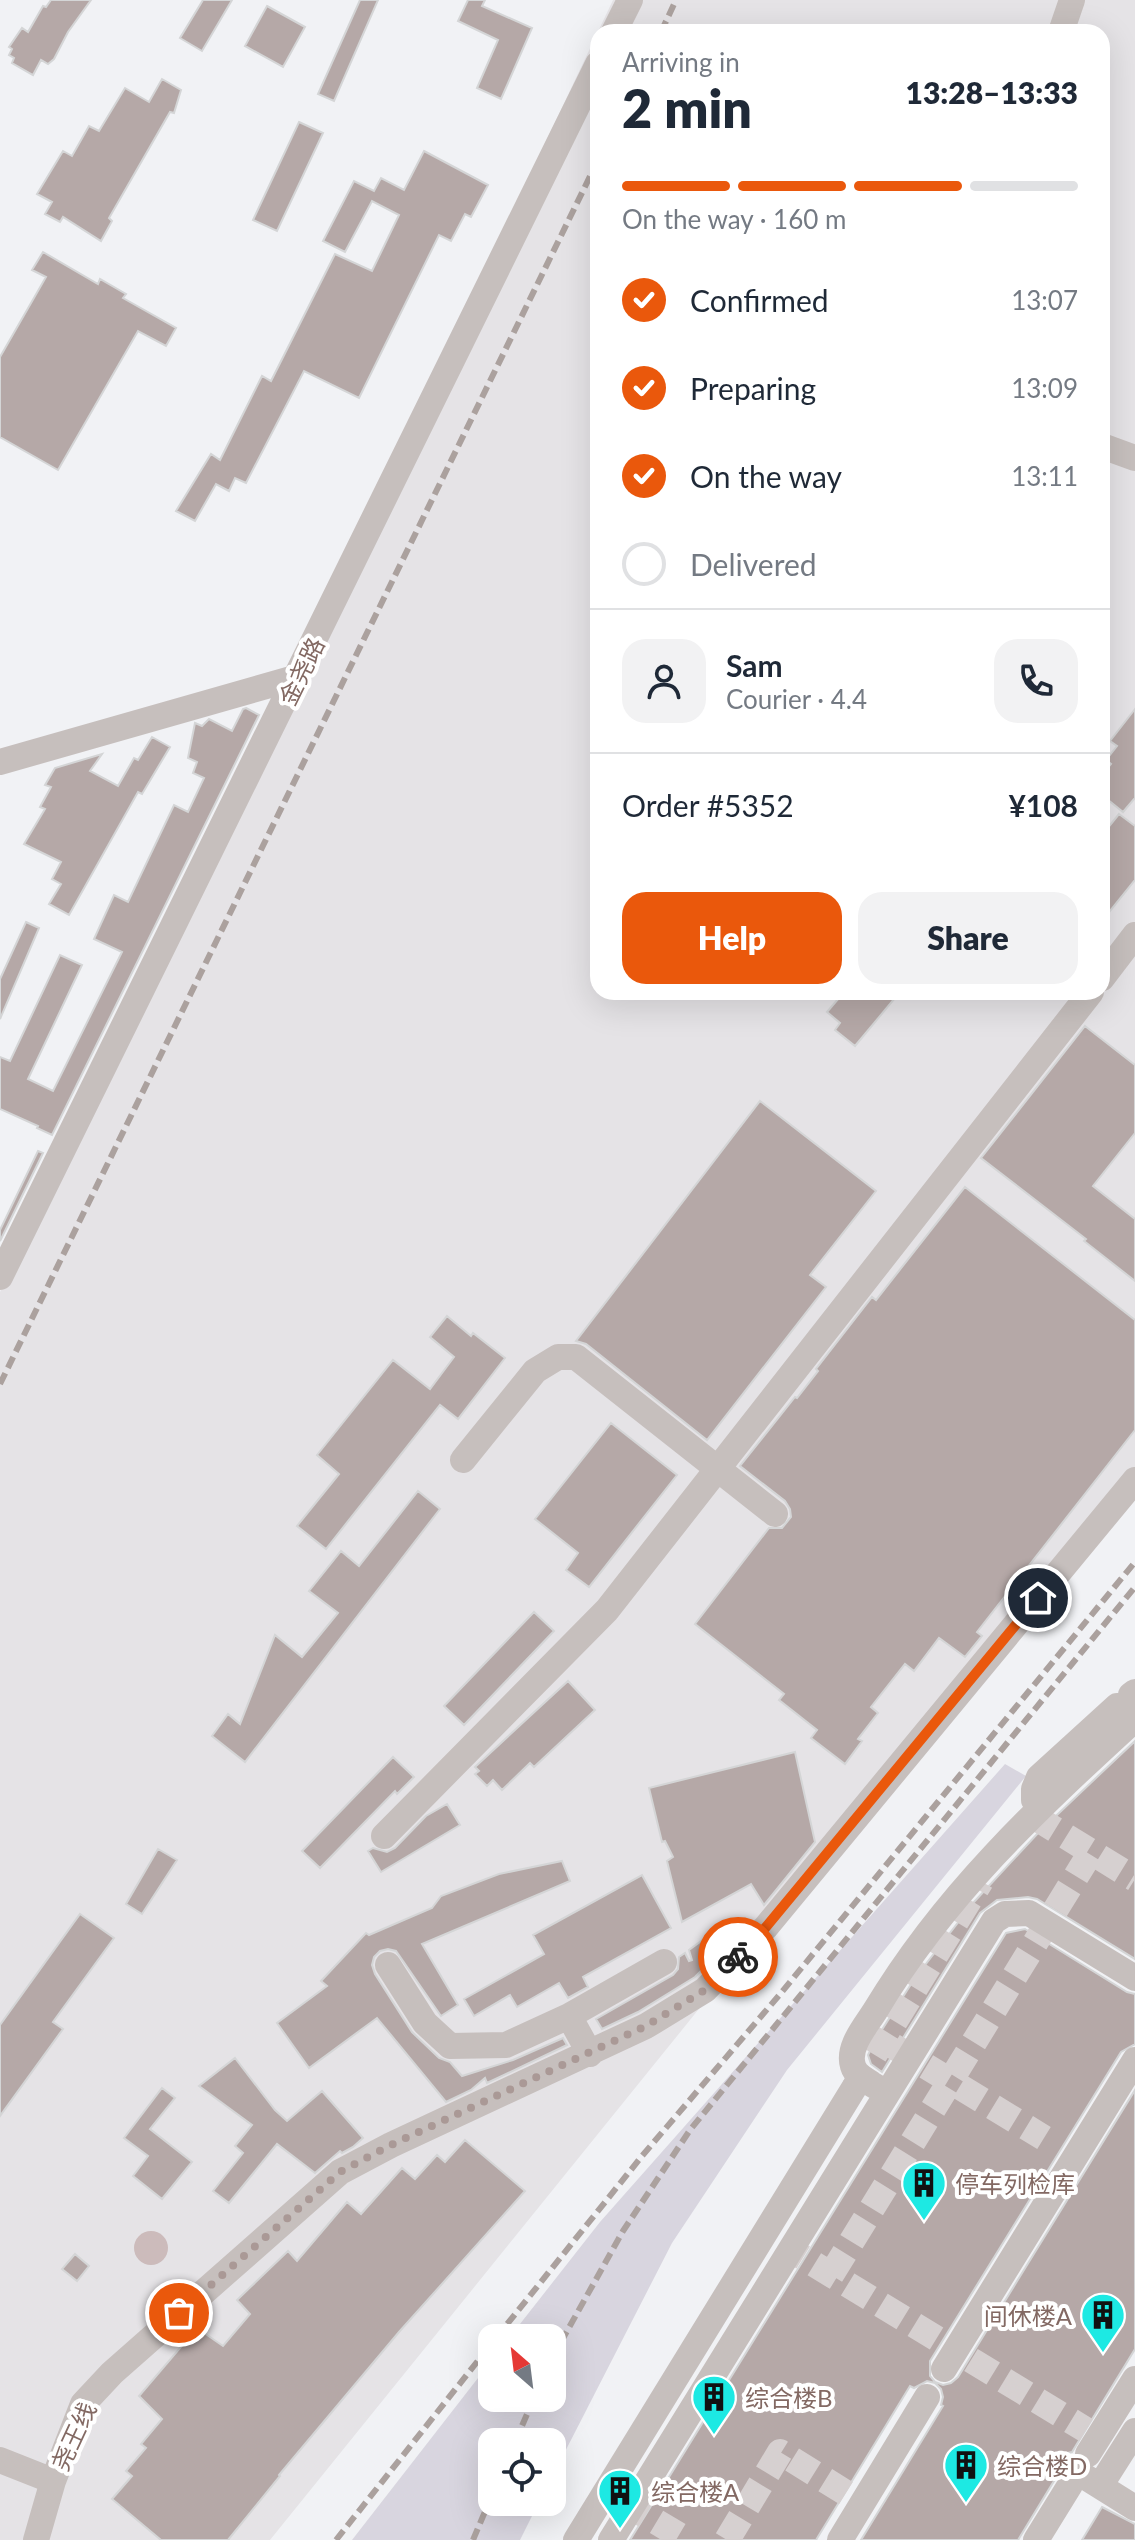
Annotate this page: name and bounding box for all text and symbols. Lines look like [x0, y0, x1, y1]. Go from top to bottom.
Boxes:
text: Arriving in [622, 46, 740, 78]
text: 13:28–13:33 [905, 74, 1078, 110]
text: 2 min [622, 77, 752, 139]
text: On the way · 160 m [622, 203, 846, 235]
icon: check [622, 278, 666, 322]
text: Confirmed [690, 282, 829, 318]
text: 13:07 [1011, 284, 1078, 316]
icon: check [622, 366, 666, 410]
text: Preparing [690, 370, 816, 406]
text: 13:09 [1011, 372, 1078, 404]
icon: check [622, 454, 666, 498]
text: On the way [690, 458, 842, 494]
text: 13:11 [1011, 460, 1078, 492]
text: Delivered [690, 546, 817, 582]
street label: 金尧路 [272, 632, 330, 710]
button: person [622, 639, 706, 723]
button: phone [994, 639, 1078, 723]
text: Sam [726, 647, 783, 683]
text: Courier · 4.4 [726, 683, 867, 715]
text: Order #5352 [622, 787, 794, 823]
text: ¥108 [1008, 787, 1078, 823]
button: Help [622, 892, 842, 984]
button: Share [858, 892, 1078, 984]
pin [1004, 1564, 1072, 1632]
icon: home [1016, 1576, 1060, 1620]
courier [698, 1917, 778, 1997]
icon: bike [716, 1935, 760, 1979]
building icon: 停车列检库 [900, 2159, 948, 2222]
place label: 停车列检库 [955, 2169, 1075, 2198]
pin [145, 2279, 213, 2347]
icon: bag [157, 2291, 201, 2335]
building icon: 间休楼A [1079, 2291, 1127, 2354]
place label: 间休楼A [984, 2301, 1073, 2330]
north arrow [478, 2324, 566, 2412]
map controls [478, 2324, 566, 2516]
building icon: 综合楼B [690, 2373, 738, 2436]
place label: 综合楼B [745, 2383, 833, 2412]
street label: 尧王线 [45, 2397, 101, 2475]
button: locate [478, 2428, 566, 2516]
building icon: 综合楼D [942, 2441, 990, 2504]
place label: 综合楼D [997, 2451, 1087, 2480]
building icon: 综合楼A [596, 2467, 644, 2530]
place label: 综合楼A [651, 2477, 740, 2506]

